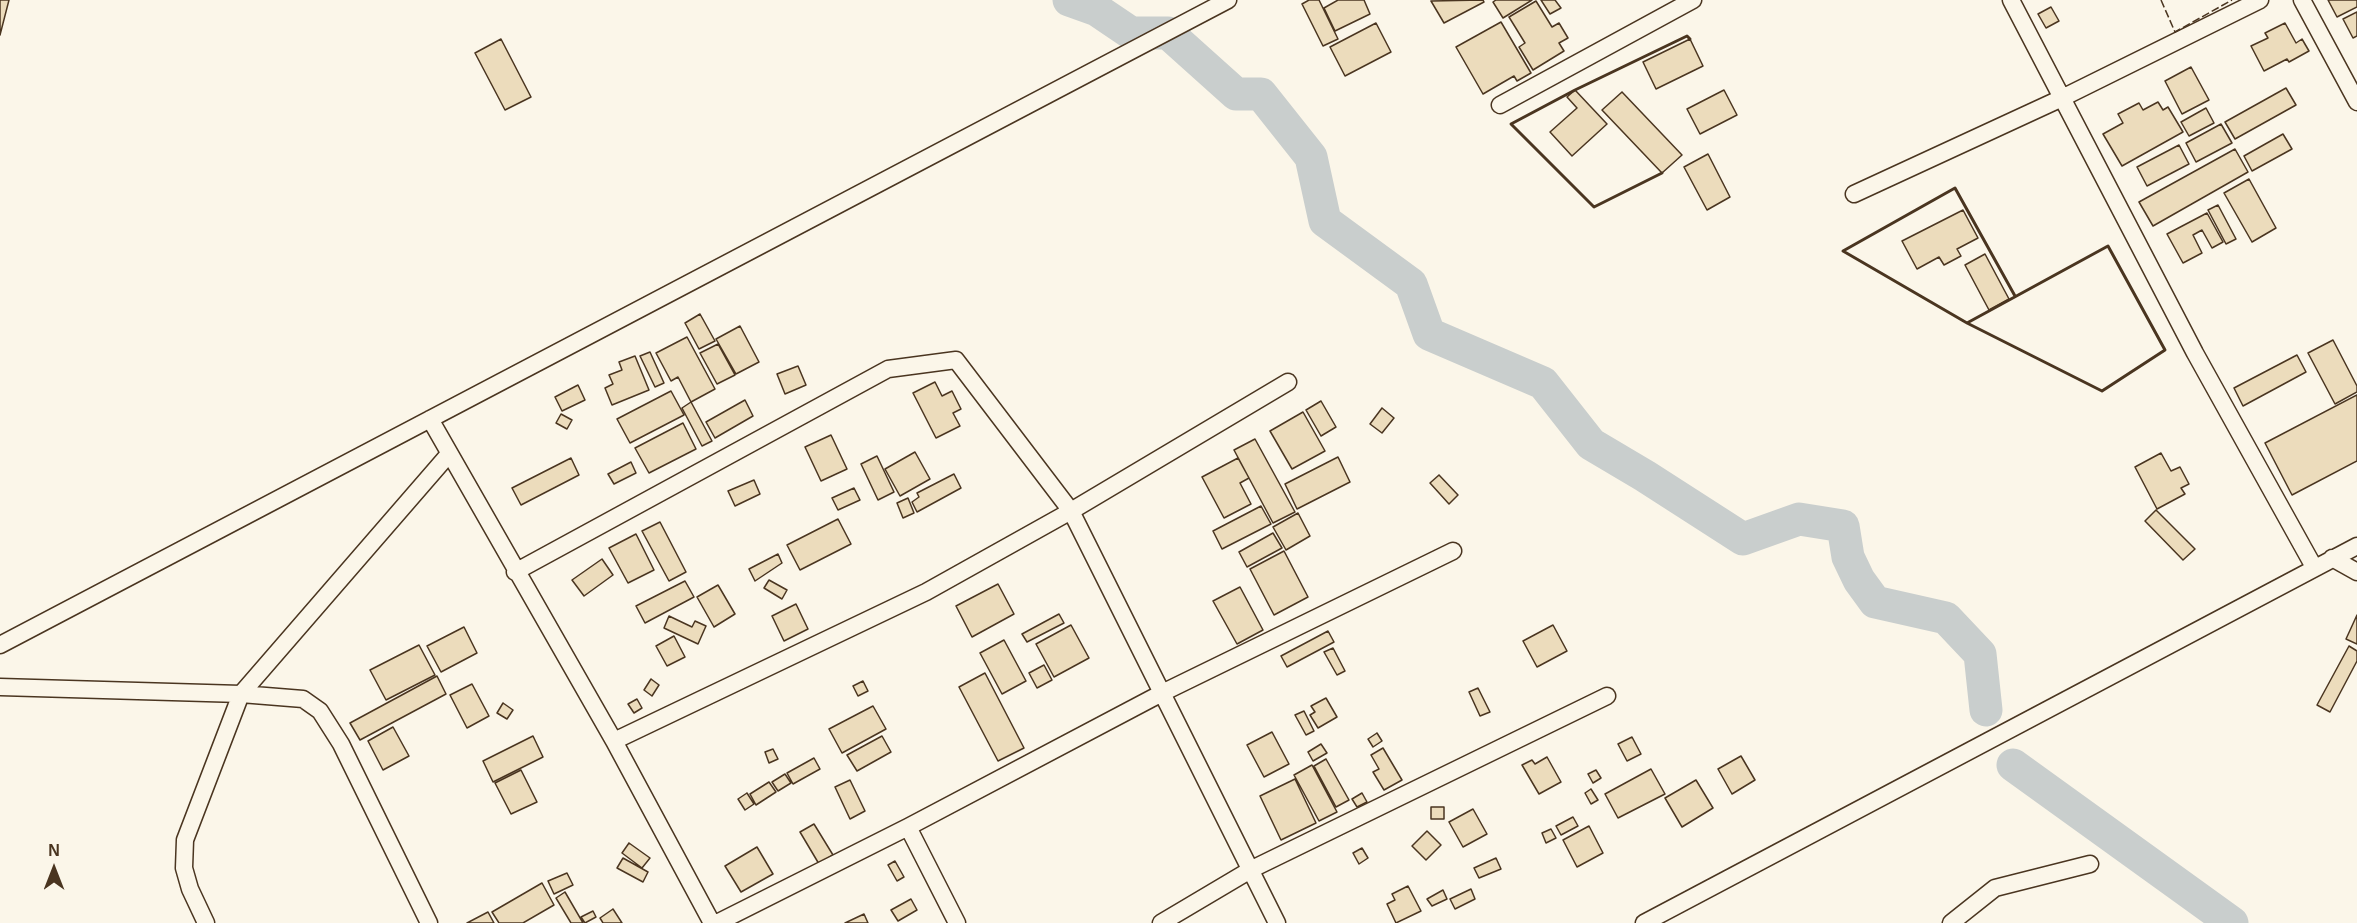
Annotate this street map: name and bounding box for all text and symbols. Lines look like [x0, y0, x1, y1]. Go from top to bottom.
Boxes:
north arrow [24, 839, 84, 899]
text: N [48, 842, 60, 859]

